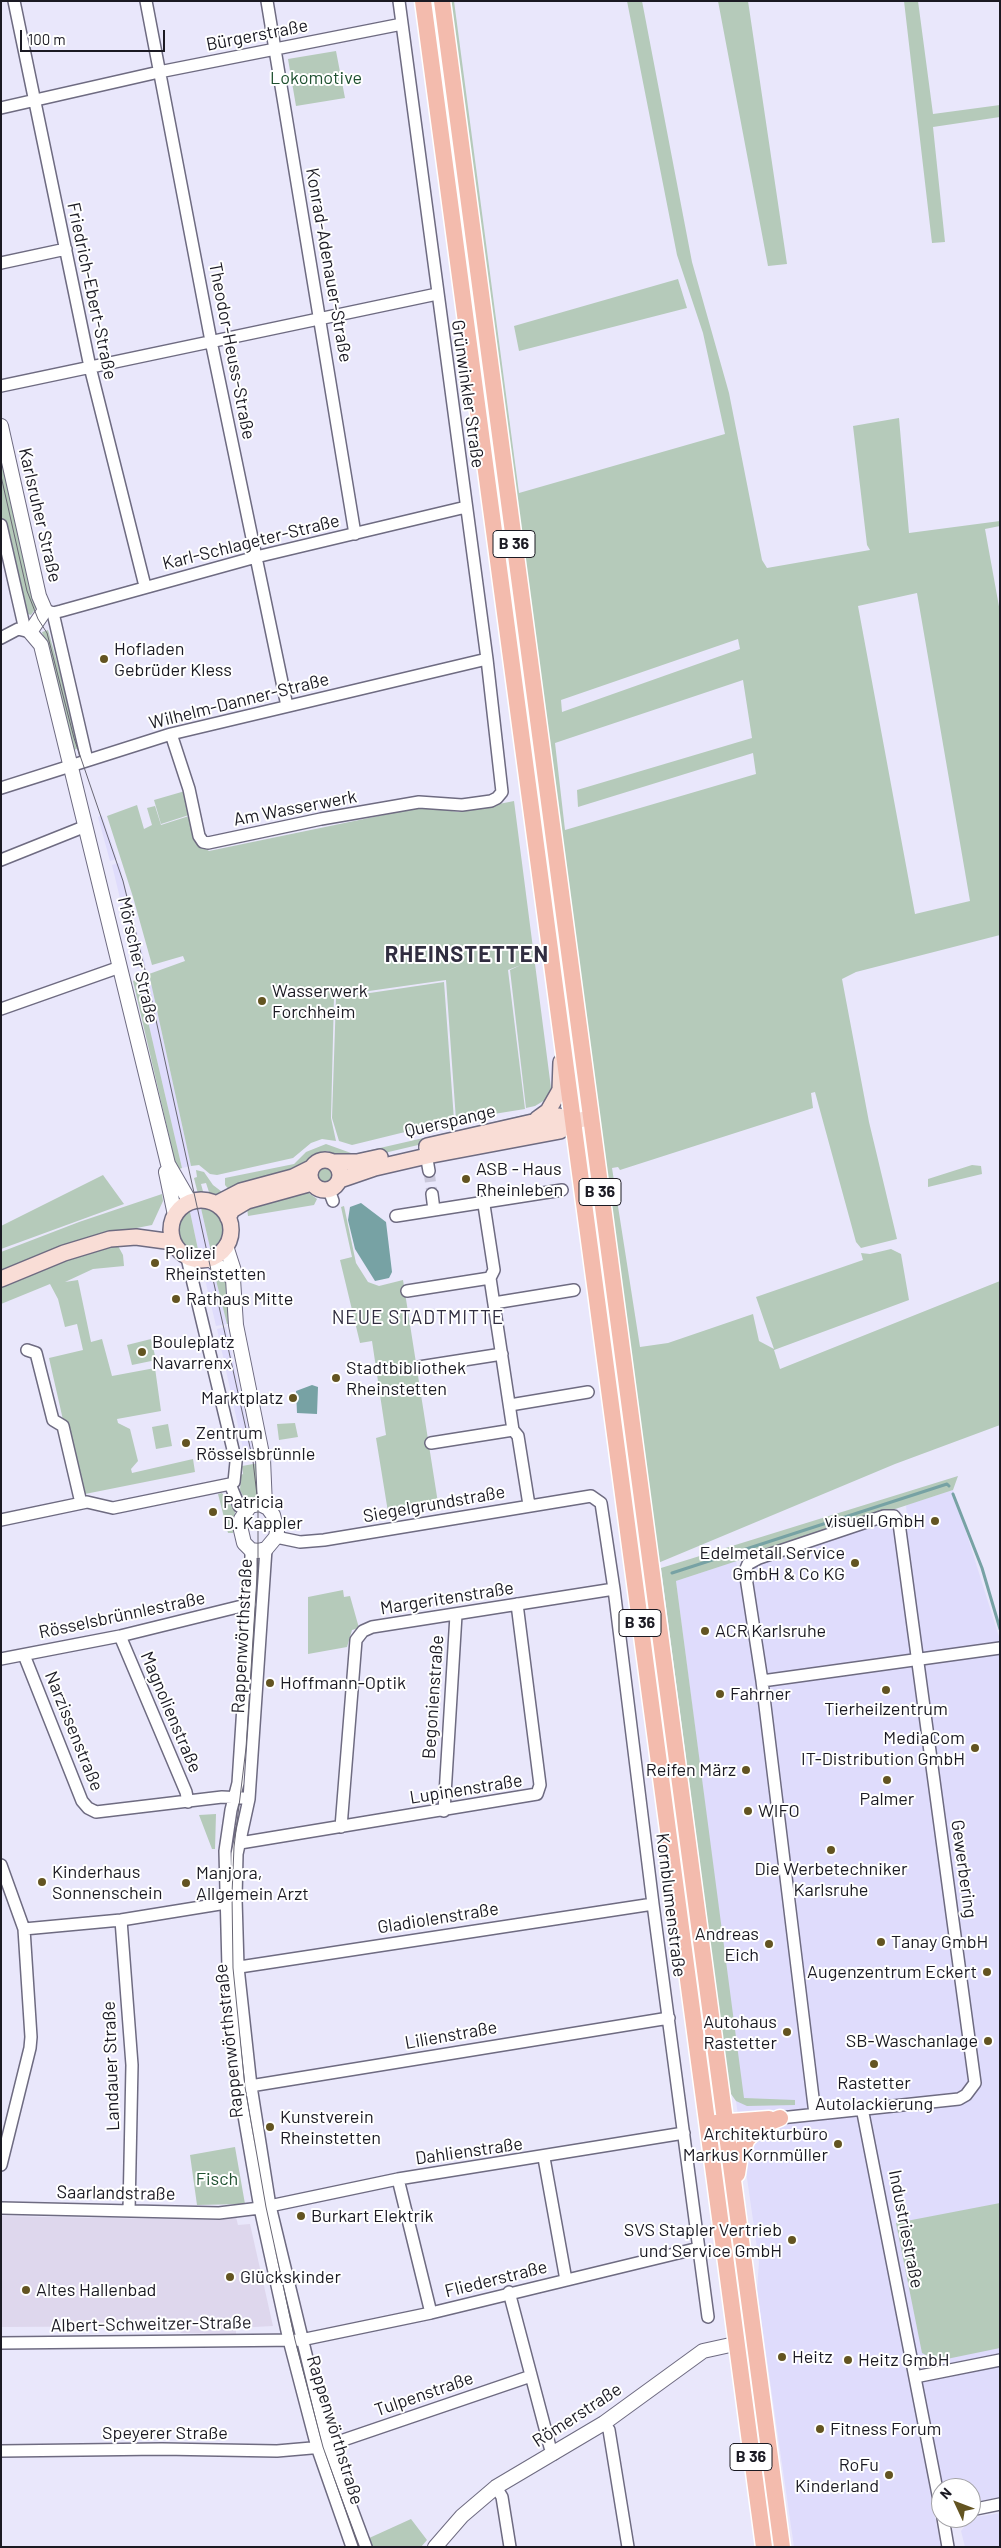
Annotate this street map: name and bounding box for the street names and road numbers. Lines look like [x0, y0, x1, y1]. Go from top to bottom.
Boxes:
street label: Bürgerstraße [204, 15, 310, 55]
street label: Konrad-Adenauer-Straße [301, 166, 357, 364]
street label: Friedrich-Ebert-Straße [63, 200, 121, 382]
street label: Theodor-Heuss-Straße [204, 261, 260, 441]
street label: Grünwinkler Straße [447, 319, 489, 469]
street label: Karlsruher Straße [14, 446, 66, 584]
street label: Karl-Schlageter-Straße [160, 510, 342, 574]
road number: B 36 [493, 530, 535, 558]
street label: Wilhelm-Danner-Straße [147, 668, 331, 734]
street label: Am Wasserwerk [232, 785, 358, 831]
street label: Mörscher Straße [113, 895, 163, 1025]
street label: Querspange [402, 1100, 498, 1142]
road number: B 36 [579, 1178, 621, 1206]
street label: Siegelgrundstraße [361, 1481, 507, 1527]
street label: Rappenwörthstraße [227, 1558, 257, 1714]
street label: Margeritenstraße [379, 1577, 515, 1619]
street label: Rösselsbrünnlestraße [37, 1587, 207, 1643]
road number: B 36 [619, 1610, 661, 1636]
street label: Begonienstraße [418, 1634, 448, 1760]
street label: Magnolienstraße [136, 1648, 206, 1776]
street label: Narzissenstraße [40, 1668, 108, 1794]
street label: Lupinenstraße [408, 1769, 524, 1809]
street label: Gewerbering [946, 1818, 982, 1920]
street label: Kornblumenstraße [651, 1832, 691, 1978]
street label: Gladiolenstraße [376, 1898, 500, 1938]
street label: Rappenwörthstraße [210, 1963, 248, 2119]
street label: Landauer Straße [98, 2001, 124, 2131]
street label: Lilienstraße [403, 2016, 499, 2054]
street label: Dahlienstraße [414, 2133, 524, 2169]
street label: Industriestraße [884, 2168, 928, 2290]
street label: Saarlandstraße [56, 2181, 176, 2205]
street label: Fliederstraße [442, 2256, 550, 2302]
street label: Albert-Schweitzer-Straße [50, 2311, 252, 2337]
street label: Rappenwörthstraße [302, 2353, 368, 2507]
street label: Tulpenstraße [372, 2367, 476, 2421]
street label: Römerstraße [528, 2378, 626, 2452]
street label: Speyerer Straße [102, 2422, 228, 2444]
road number: B 36 [730, 2444, 772, 2470]

